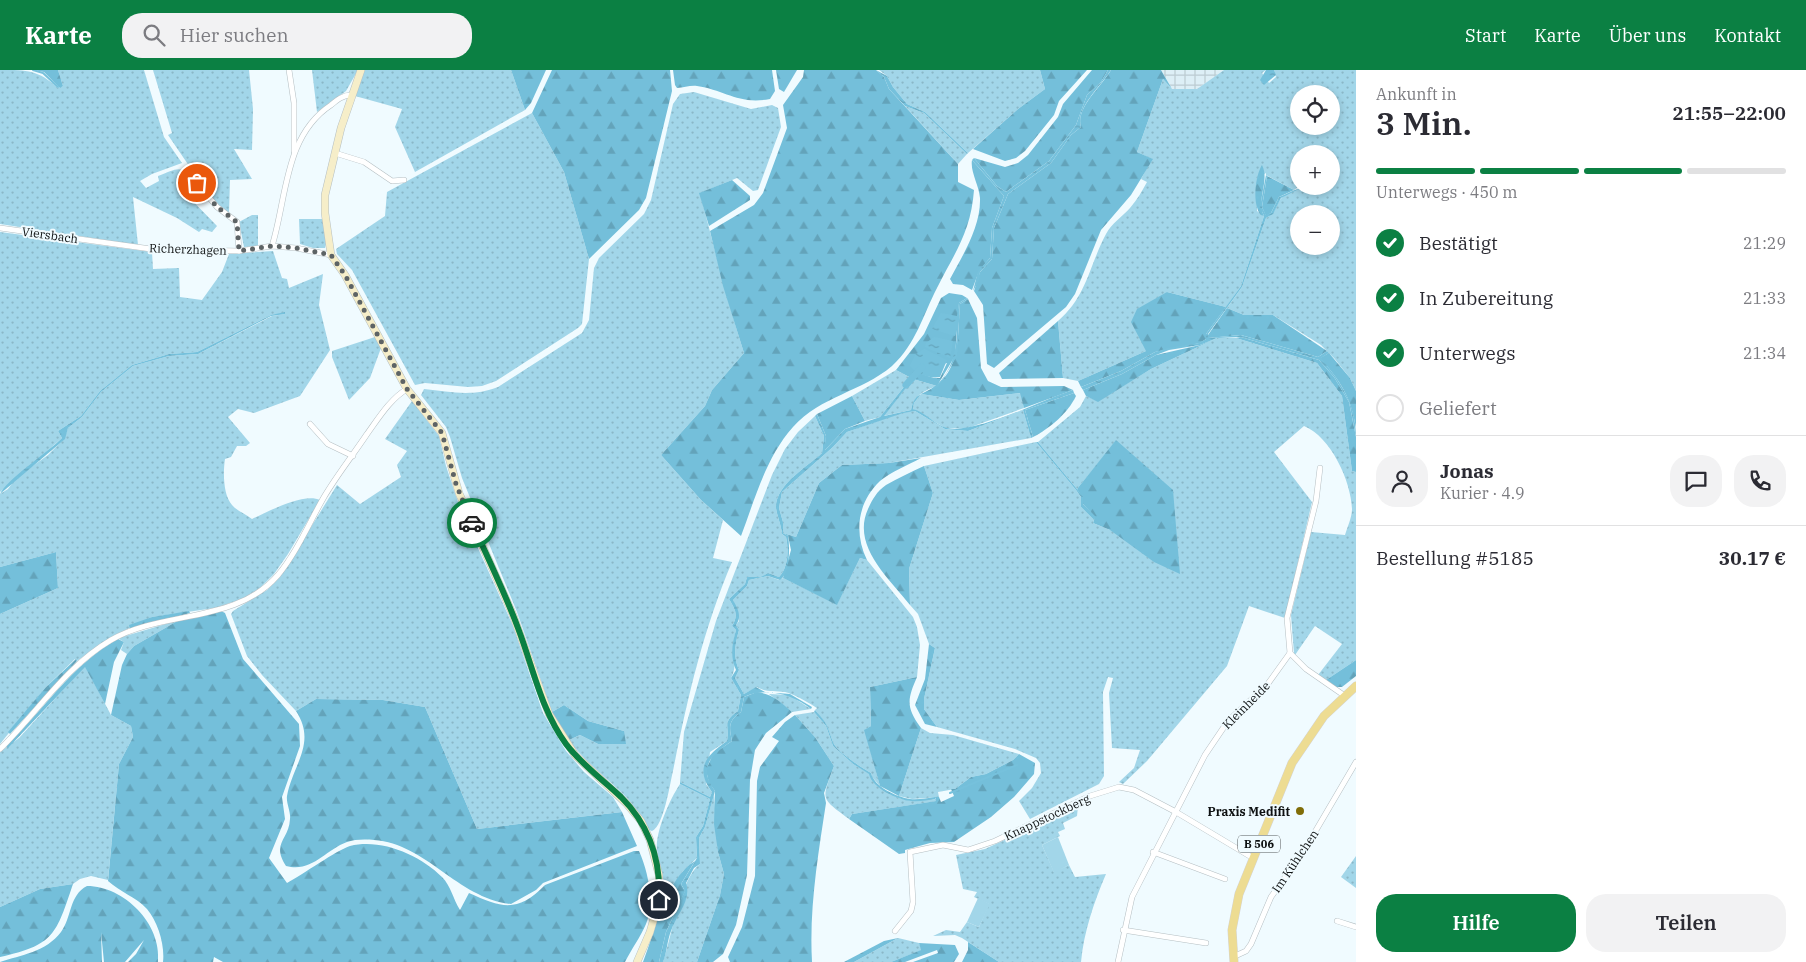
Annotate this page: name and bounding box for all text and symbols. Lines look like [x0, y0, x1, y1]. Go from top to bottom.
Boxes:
search box [122, 13, 472, 58]
text: Karte [25, 19, 92, 51]
icon: search [140, 21, 168, 49]
text: Hier suchen [180, 23, 289, 47]
text: Start [1465, 24, 1506, 47]
text: Karte [1534, 24, 1581, 47]
text: Über uns [1609, 24, 1686, 47]
text: Kontakt [1714, 24, 1781, 47]
text: Ankunft in [1376, 84, 1457, 104]
map controls [1290, 85, 1340, 255]
button: locate [1290, 85, 1340, 135]
text: 21:55–22:00 [1672, 101, 1786, 125]
text: 3 Min. [1376, 102, 1472, 144]
button: + [1290, 145, 1340, 195]
pin [176, 162, 218, 204]
icon: bag [183, 169, 211, 197]
text: Unterwegs · 450 m [1376, 182, 1518, 202]
button: − [1290, 205, 1340, 255]
street label: Viersbach [21, 224, 80, 246]
icon: check [1376, 229, 1404, 257]
text: Bestätigt [1419, 231, 1498, 255]
text: 21:29 [1743, 233, 1786, 253]
street label: Richerzhagen [149, 240, 228, 258]
icon: check [1376, 284, 1404, 312]
text: In Zubereitung [1419, 286, 1553, 310]
text: 21:33 [1743, 288, 1786, 308]
icon: check [1376, 339, 1404, 367]
text: Unterwegs [1419, 341, 1515, 365]
text: 21:34 [1743, 343, 1786, 363]
text: Geliefert [1419, 396, 1497, 420]
button: person [1376, 455, 1428, 507]
button: chat [1670, 455, 1722, 507]
button: phone [1734, 455, 1786, 507]
text: Jonas [1440, 459, 1494, 483]
text: Kurier · 4.9 [1440, 483, 1525, 503]
courier [447, 498, 497, 548]
icon: car [458, 509, 486, 537]
text: Bestellung #5185 [1376, 546, 1534, 570]
text: 30.17 € [1719, 546, 1786, 570]
street label: Kleinheide [1219, 678, 1273, 732]
street label: Knappstockberg [1002, 790, 1093, 843]
place label: Praxis Medifit [1208, 804, 1291, 819]
marker: Praxis Medifit [1294, 805, 1306, 817]
street label: Im Kühlchen [1268, 826, 1322, 895]
road number: B 506 [1238, 836, 1280, 852]
pin [638, 879, 680, 921]
icon: home [645, 886, 673, 914]
button: Hilfe [1376, 894, 1576, 952]
button: Teilen [1586, 894, 1786, 952]

